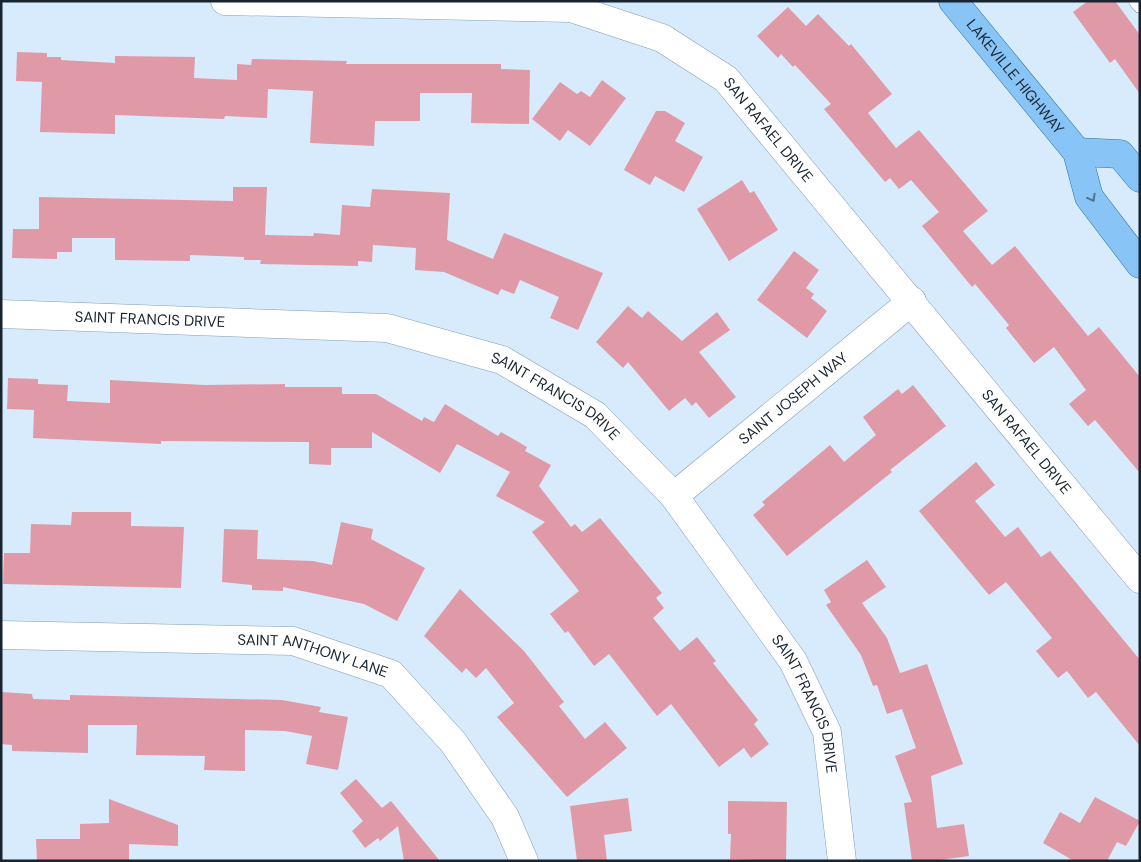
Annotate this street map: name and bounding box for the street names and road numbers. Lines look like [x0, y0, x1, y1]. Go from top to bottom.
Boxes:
street label: LAKEVILLE HIGHWAY [962, 15, 1069, 139]
street label: SAN RAFAEL DRIVE [719, 73, 817, 187]
street label: SAINT FRANCIS DRIVE [74, 307, 225, 332]
street label: SAINT FRANCIS DRIVE [489, 347, 624, 445]
street label: SAINT JOSEPH WAY [734, 348, 852, 449]
street label: SAN RAFAEL DRIVE [977, 385, 1076, 499]
street label: SAINT ANTHONY LANE [237, 630, 391, 682]
street label: SAINT FRANCIS DRIVE [767, 630, 842, 774]

